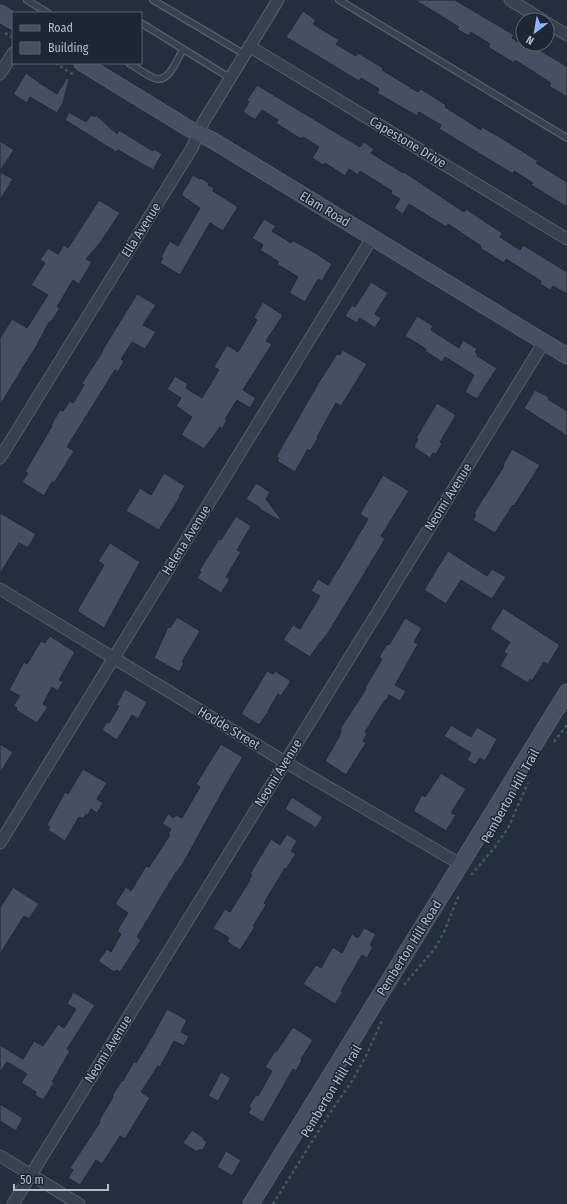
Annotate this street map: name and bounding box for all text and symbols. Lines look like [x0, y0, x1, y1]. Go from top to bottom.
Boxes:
legend [12, 12, 142, 64]
north arrow [515, 12, 555, 52]
text: Road [48, 21, 73, 35]
text: N [524, 33, 536, 47]
text: Building [48, 41, 89, 55]
street label: Capestone Drive [367, 113, 449, 171]
street label: Elam Road [297, 188, 353, 230]
street label: Ella Avenue [118, 200, 164, 260]
street label: Neomi Avenue [421, 461, 475, 533]
street label: Helena Avenue [159, 502, 213, 578]
street label: Hodde Street [195, 704, 264, 753]
street label: Neomi Avenue [251, 737, 305, 809]
street label: Pemberton Hill Trail [478, 746, 542, 846]
street label: Pemberton Hill Road [374, 898, 444, 998]
street label: Neomi Avenue [81, 1013, 135, 1085]
street label: Pemberton Hill Trail [297, 1041, 365, 1140]
scale bar [14, 1166, 108, 1192]
text: 50 m [20, 1173, 44, 1187]

